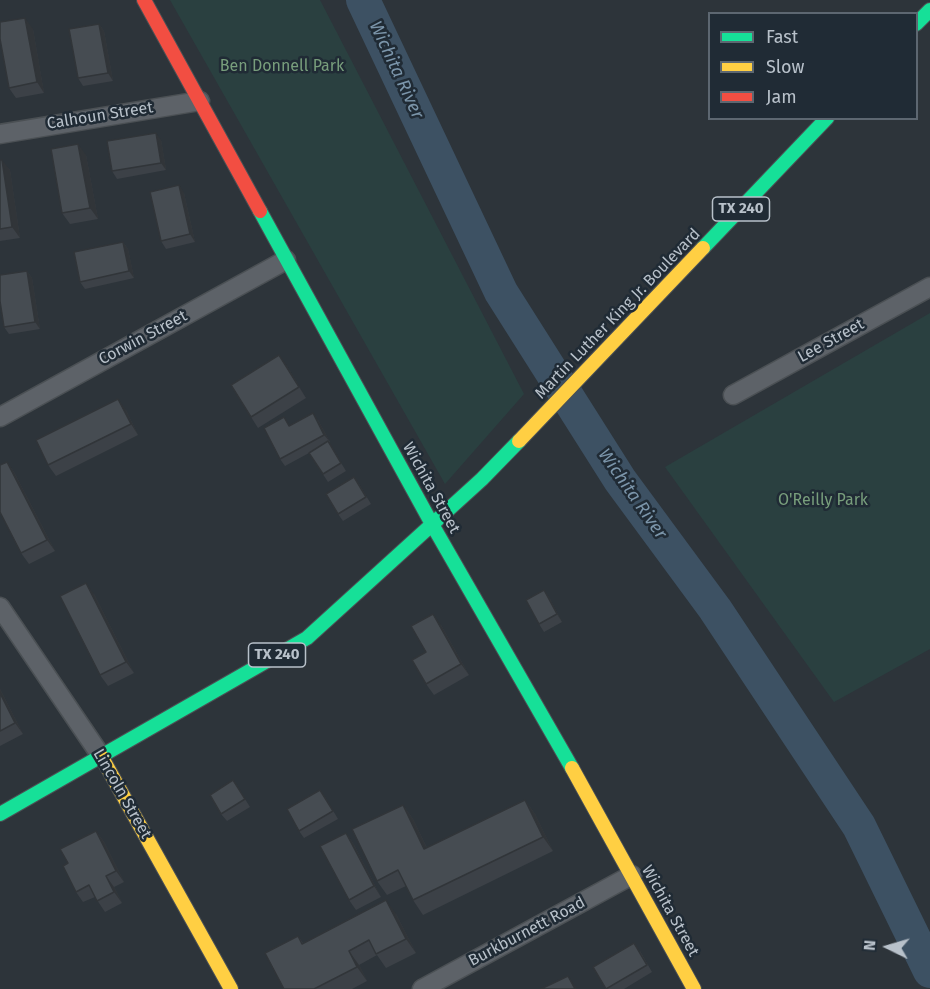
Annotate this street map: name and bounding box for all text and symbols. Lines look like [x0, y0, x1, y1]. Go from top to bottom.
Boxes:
legend [708, 12, 918, 120]
water label: Wichita River [364, 18, 428, 122]
text: Fast [766, 26, 798, 48]
text: Slow [766, 56, 804, 78]
park label: Ben Donnell Park [220, 57, 344, 77]
text: Jam [766, 86, 797, 108]
street label: Calhoun Street [46, 98, 154, 134]
road number: TX 240 [712, 197, 770, 221]
street label: Martin Luther King Jr. Boulevard [531, 225, 705, 403]
street label: Corwin Street [96, 307, 190, 369]
street label: Lee Street [795, 315, 867, 367]
street label: Wichita Street [398, 439, 464, 537]
water label: Wichita River [593, 445, 671, 543]
park label: O'Reilly Park [778, 491, 868, 511]
road number: TX 240 [248, 643, 306, 667]
street label: Lincoln Street [89, 746, 155, 842]
street label: Wichita Street [637, 862, 703, 960]
street label: Burkburnett Road [465, 893, 589, 971]
north arrow [858, 917, 918, 977]
text: N [860, 939, 879, 952]

